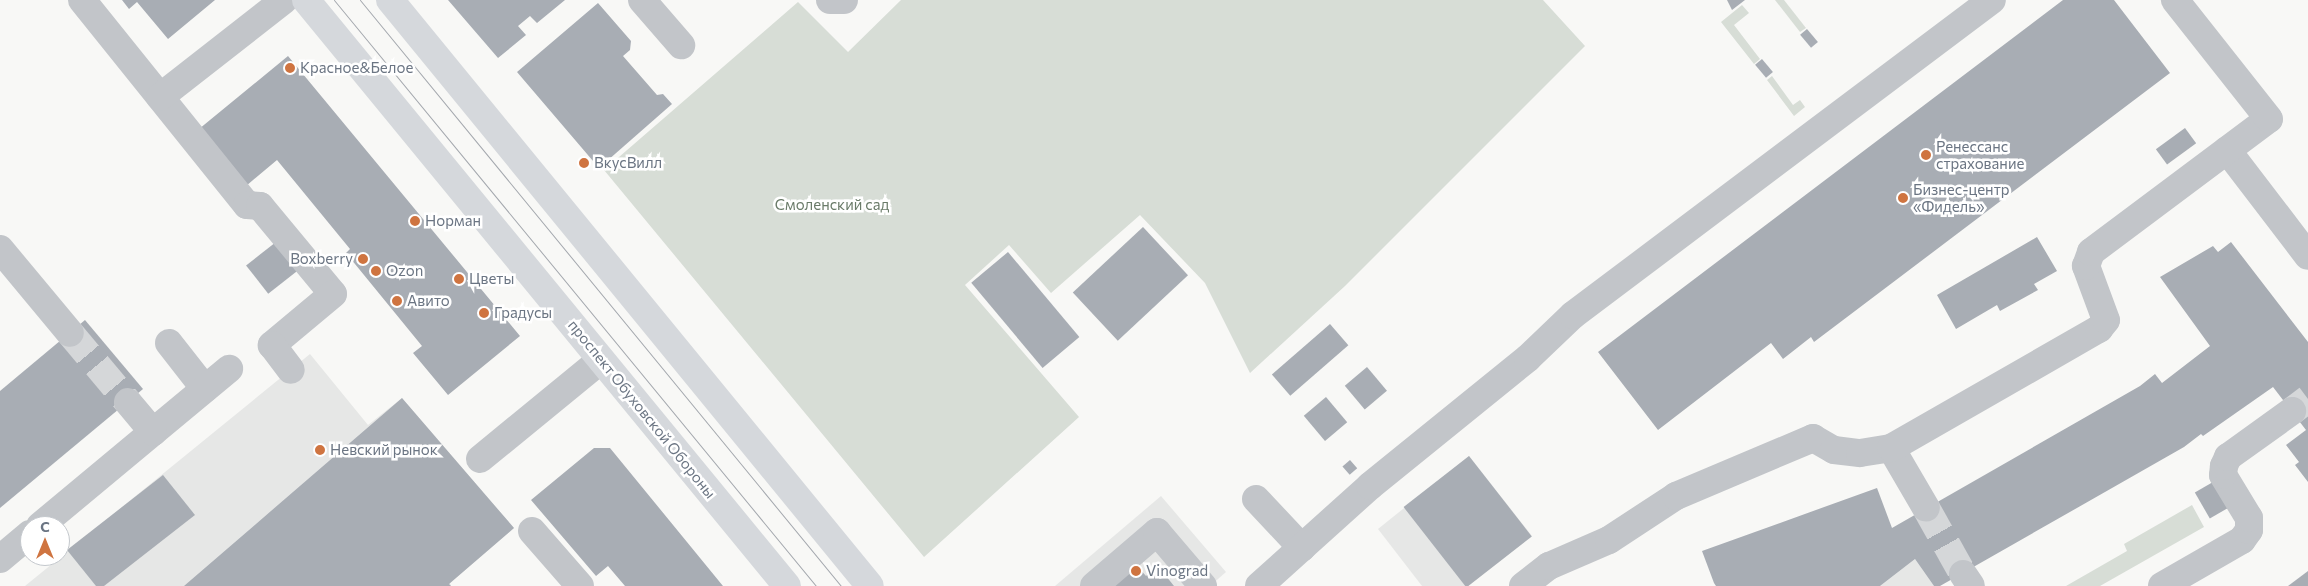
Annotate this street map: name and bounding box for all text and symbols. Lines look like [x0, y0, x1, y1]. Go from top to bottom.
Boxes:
place label: Красное&Белое [300, 59, 413, 77]
marker: Красное&Белое [284, 62, 296, 74]
place label: Ренессанс страхование [1936, 137, 2024, 172]
marker: Ренессанс страхование [1920, 149, 1932, 161]
place label: ВкусВилл [594, 154, 662, 172]
marker: ВкусВилл [578, 157, 590, 169]
place label: Бизнес-центр «Фидель» [1913, 180, 2009, 215]
marker: Бизнес-центр «Фидель» [1897, 192, 1909, 204]
park label: Смоленский сад [775, 196, 889, 214]
place label: Норман [425, 212, 481, 230]
marker: Норман [409, 215, 421, 227]
place label: Boxberry [290, 250, 353, 268]
marker: Boxberry [357, 253, 369, 265]
place label: Ozon [386, 262, 423, 280]
marker: Ozon [370, 265, 382, 277]
place label: Цветы [469, 270, 514, 288]
marker: Цветы [453, 273, 465, 285]
place label: Авито [407, 292, 450, 310]
marker: Авито [391, 295, 403, 307]
place label: Градусы [494, 304, 552, 322]
marker: Градусы [478, 307, 490, 319]
street label: проспект Обуховской Обороны [564, 316, 720, 502]
place label: Невский рынок [330, 441, 438, 459]
marker: Невский рынок [314, 444, 326, 456]
north arrow [20, 516, 70, 566]
text: С [40, 518, 50, 535]
place label: Vinograd [1146, 562, 1208, 580]
marker: Vinograd [1130, 565, 1142, 577]

